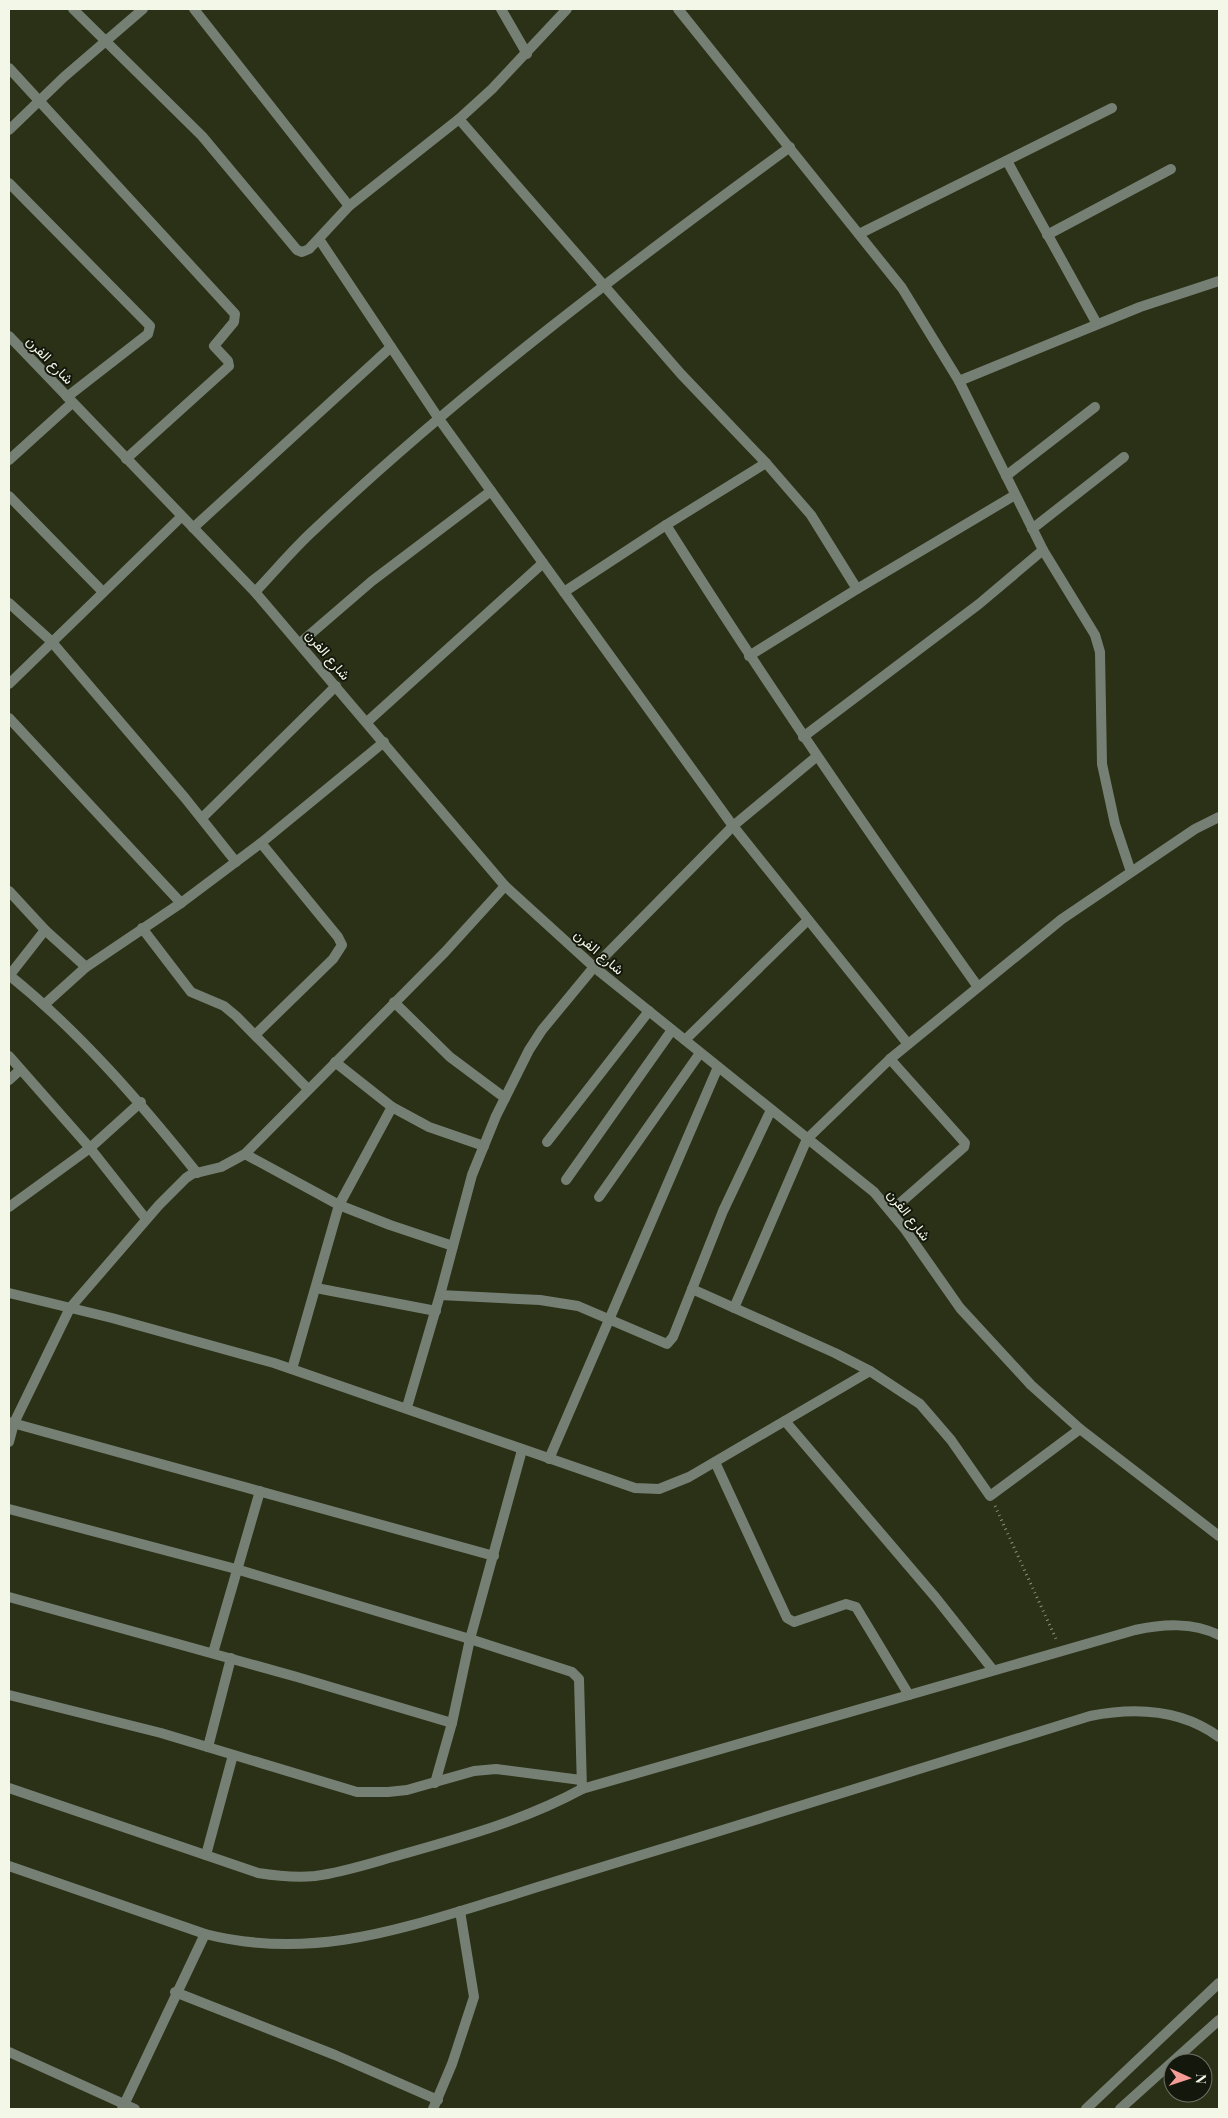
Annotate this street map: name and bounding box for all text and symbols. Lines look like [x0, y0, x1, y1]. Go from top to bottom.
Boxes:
street label: شارع الفرن [21, 331, 78, 389]
street label: شارع الفرن [300, 625, 355, 685]
street label: شارع الفرن [569, 925, 628, 980]
street label: شارع الفرن [882, 1185, 935, 1246]
north arrow [1163, 2053, 1213, 2103]
text: N [1192, 2073, 1211, 2084]

